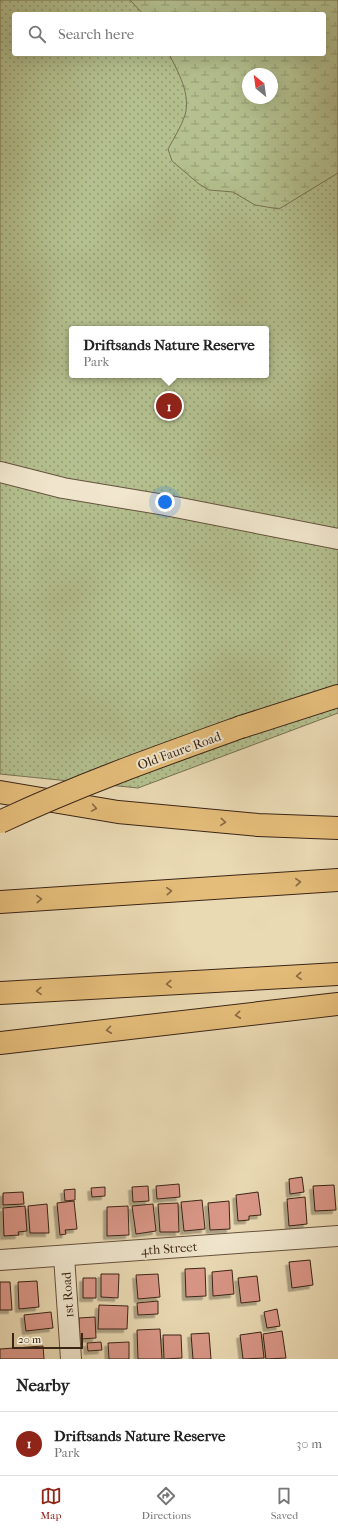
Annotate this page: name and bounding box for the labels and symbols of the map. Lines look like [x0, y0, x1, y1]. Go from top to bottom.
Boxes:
north arrow [242, 68, 278, 104]
pin: 1 [156, 391, 182, 421]
your location [155, 492, 175, 512]
street label: Old Faure Road [135, 728, 224, 772]
one-way arrow [91, 803, 97, 812]
one-way arrow [220, 817, 226, 826]
one-way arrow [295, 878, 301, 887]
one-way arrow [166, 886, 172, 895]
one-way arrow [36, 895, 42, 904]
one-way arrow [296, 972, 302, 981]
one-way arrow [166, 979, 172, 988]
one-way arrow [36, 987, 42, 995]
one-way arrow [235, 1011, 241, 1020]
one-way arrow [106, 1025, 112, 1034]
street label: 4th Street [140, 1239, 198, 1258]
street label: 1st Road [58, 1271, 77, 1318]
scale bar [12, 1331, 83, 1350]

